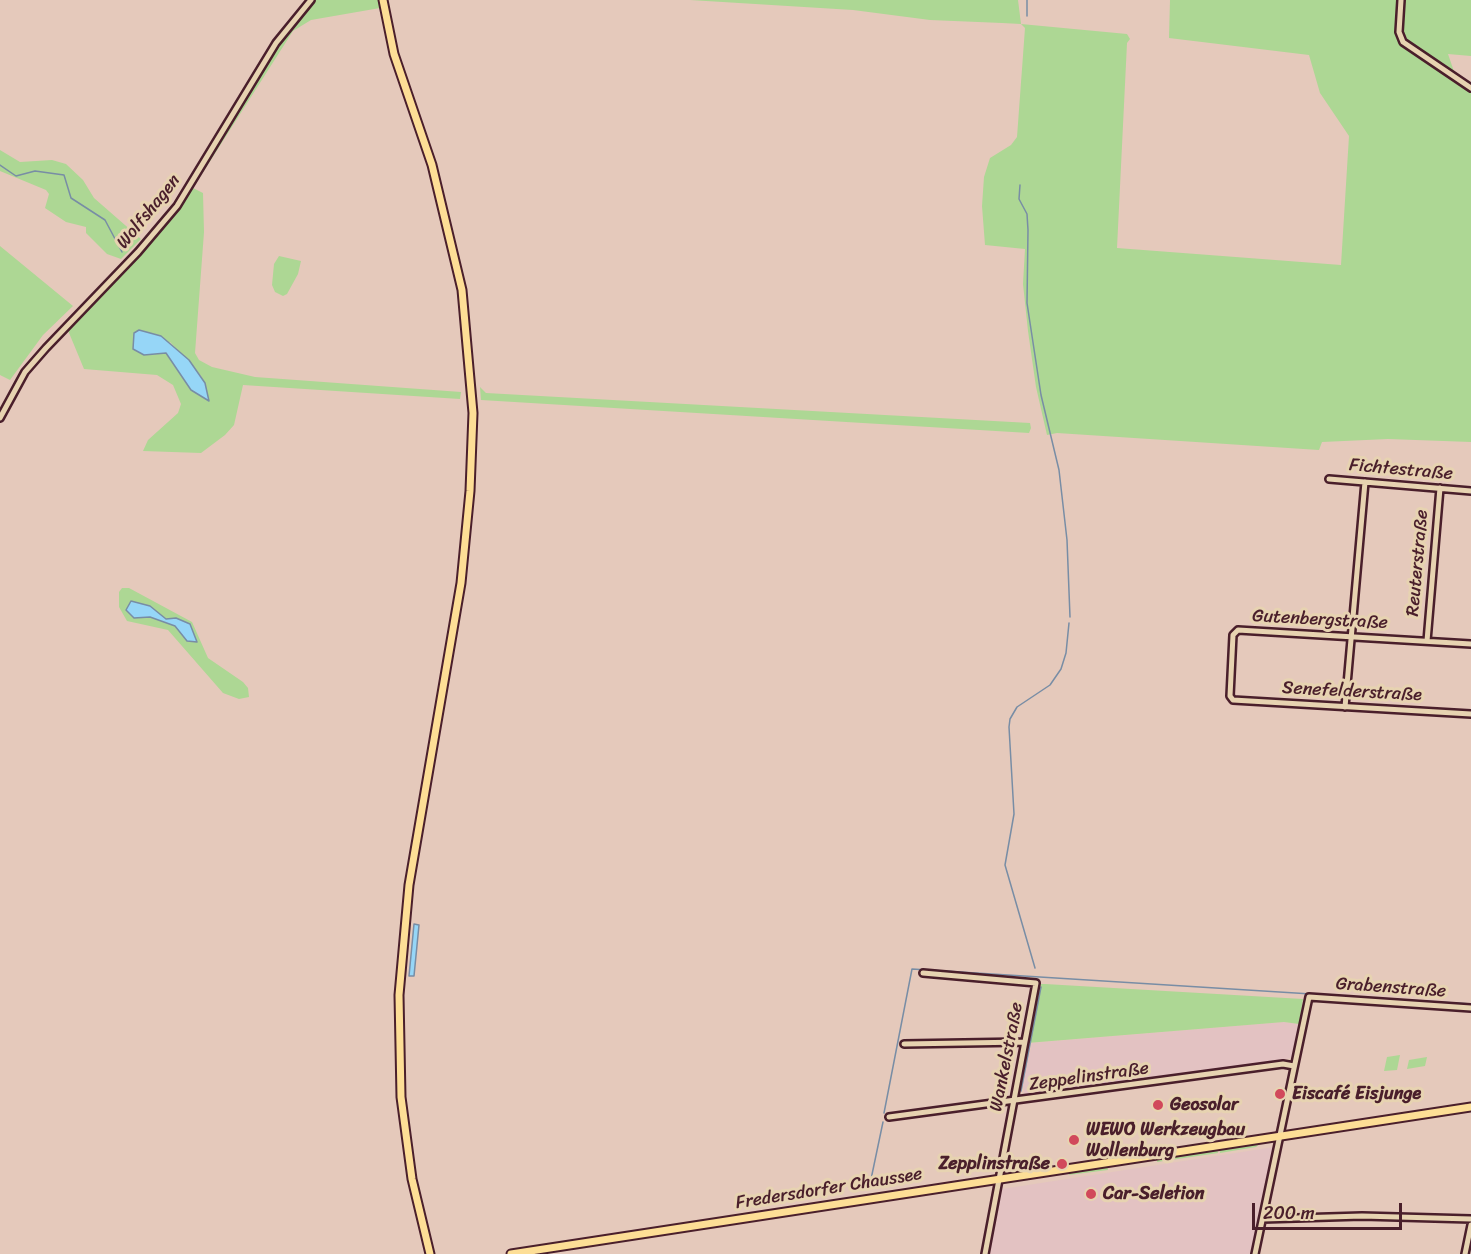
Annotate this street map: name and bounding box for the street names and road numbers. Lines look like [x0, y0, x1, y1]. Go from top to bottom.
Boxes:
street label: Wolfshagen [112, 170, 186, 254]
street label: Fichtestraße [1348, 455, 1454, 485]
street label: Reuterstraße [1403, 509, 1433, 617]
street label: Gutenbergstraße [1252, 606, 1388, 634]
street label: Senefelderstraße [1282, 678, 1422, 706]
street label: Grabenstraße [1335, 973, 1447, 1003]
street label: Wankelstraße [986, 1001, 1028, 1113]
street label: Zeppelinstraße [1028, 1058, 1150, 1096]
street label: Fredersdorfer Chaussee [734, 1164, 924, 1214]

